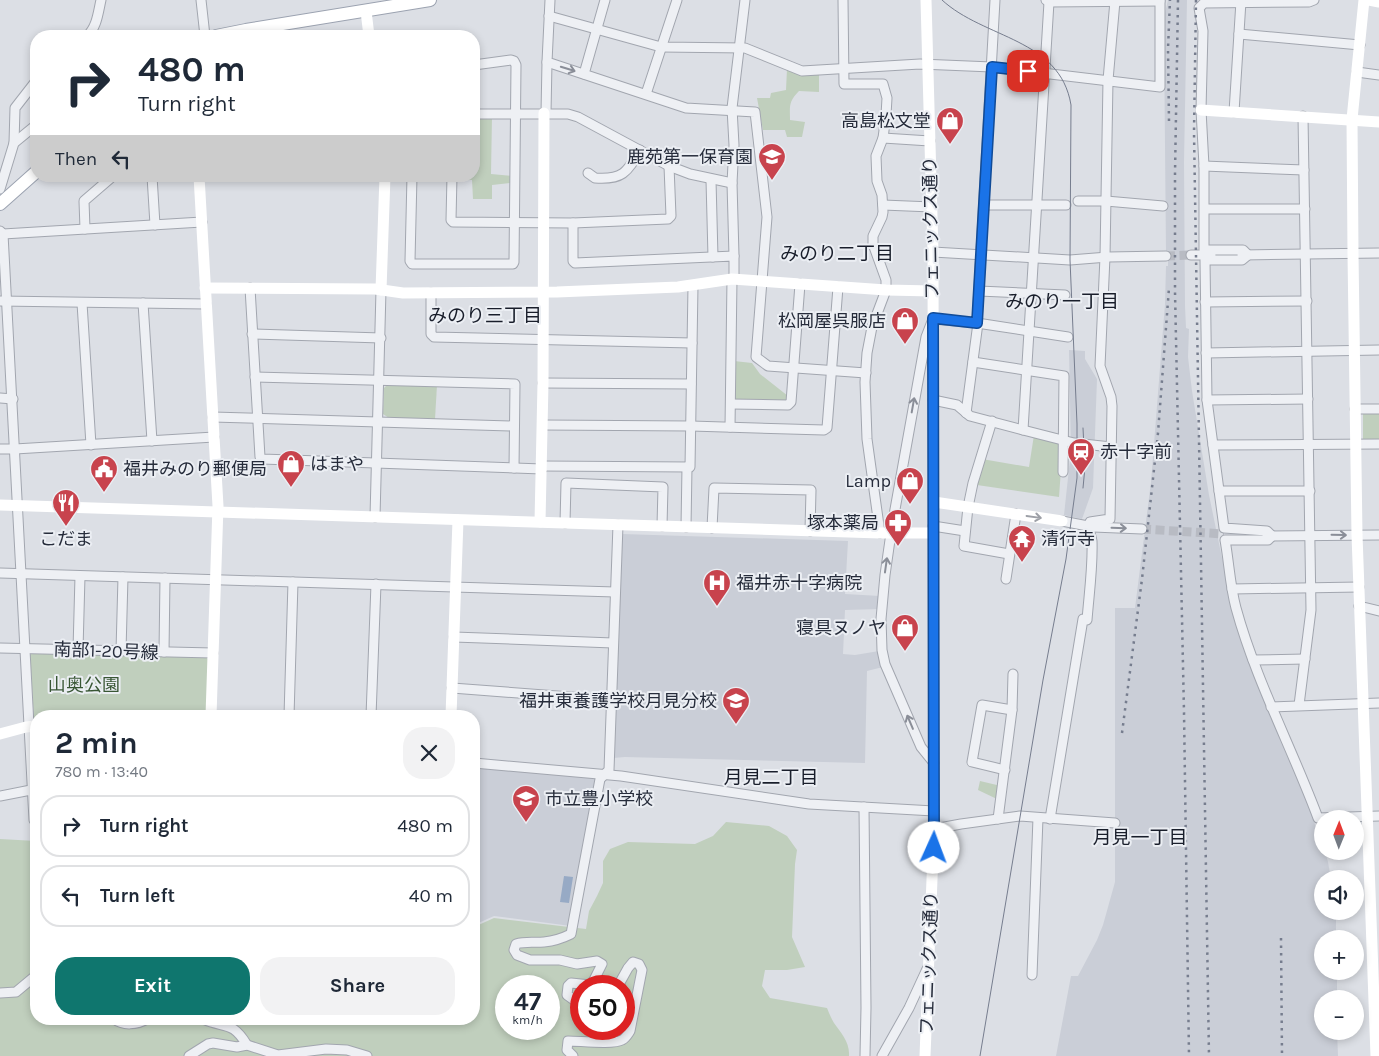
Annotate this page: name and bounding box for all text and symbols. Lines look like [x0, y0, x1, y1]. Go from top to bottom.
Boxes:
text: 480 m [138, 49, 246, 90]
icon: right [55, 50, 120, 115]
pin [1007, 50, 1049, 92]
icon: arrive [1014, 57, 1042, 85]
one-way arrow [559, 64, 575, 74]
text: Turn right [138, 91, 236, 117]
shop icon: 高島松文堂 [935, 106, 965, 145]
place label: 高島松文堂 [841, 110, 931, 132]
school or university icon: 鹿苑第一保育園 [757, 142, 787, 181]
icon: left [107, 145, 135, 173]
place label: 鹿苑第一保育園 [627, 146, 753, 168]
text: Then [55, 148, 97, 170]
street label: フェニックス通り [919, 156, 943, 300]
district label: みのり二丁目 [780, 243, 894, 265]
district label: みのり一丁目 [1005, 291, 1119, 313]
district label: みのり三丁目 [428, 305, 542, 327]
shop icon: 松岡屋呉服店 [890, 306, 920, 345]
place label: 松岡屋呉服店 [778, 310, 886, 332]
one-way arrow [909, 397, 919, 413]
station icon: 赤十字前 [1066, 437, 1096, 476]
place label: 赤十字前 [1100, 441, 1172, 463]
shop icon: はまや [276, 449, 306, 488]
place label: はまや [310, 453, 364, 475]
public building icon: 福井みのり郵便局 [89, 454, 119, 493]
place label: 福井みのり郵便局 [123, 458, 267, 480]
shop icon: Lamp [895, 466, 925, 505]
place label: Lamp [845, 470, 891, 492]
restaurant icon: こだま [51, 488, 81, 527]
pharmacy icon: 塚本薬局 [883, 508, 913, 547]
place label: 塚本薬局 [807, 512, 879, 534]
one-way arrow [1026, 512, 1042, 522]
one-way arrow [1111, 523, 1127, 532]
temple icon: 清行寺 [1007, 524, 1037, 563]
place label: こだま [39, 528, 93, 550]
place label: 清行寺 [1041, 528, 1095, 550]
one-way arrow [1330, 530, 1346, 540]
one-way arrow [881, 557, 891, 573]
hospital icon: 福井赤十字病院 [702, 568, 732, 607]
place label: 福井赤十字病院 [736, 572, 862, 594]
shop icon: 寝具ヌノヤ [890, 613, 920, 652]
place label: 寝具ヌノヤ [796, 617, 886, 639]
street label: 南部1-20号線 [53, 638, 159, 664]
park label: 山奥公園 [48, 674, 120, 696]
school or university icon: 福井東養護学校月見分校 [721, 686, 751, 725]
place label: 福井東養護学校月見分校 [519, 690, 717, 712]
one-way arrow [905, 714, 914, 729]
text: 2 min [55, 725, 138, 761]
button: close [403, 727, 455, 779]
text: 780 m · 13:40 [55, 762, 148, 781]
district label: 月見二丁目 [723, 767, 819, 789]
school or university icon: 市立豊小学校 [511, 784, 541, 823]
place label: 市立豊小学校 [545, 788, 653, 810]
north arrow [1314, 810, 1364, 860]
map controls [1314, 810, 1364, 1040]
icon: right [57, 812, 85, 840]
text: Turn right [100, 815, 189, 837]
text: 480 m [397, 815, 453, 837]
position arrow [907, 821, 959, 873]
district label: 月見一丁目 [1092, 827, 1188, 849]
button: sound [1314, 870, 1364, 920]
icon: left [57, 882, 85, 910]
text: Turn left [100, 885, 175, 907]
text: 40 m [409, 885, 453, 907]
street label: フェニックス通り [916, 891, 942, 1035]
button: + [1314, 930, 1364, 980]
button: Exit [55, 957, 250, 1015]
button: Share [260, 957, 455, 1015]
speed limit sign: 50 [570, 975, 635, 1040]
text: 47 [514, 987, 541, 1016]
button: − [1314, 990, 1364, 1040]
text: km/h [512, 1013, 543, 1027]

